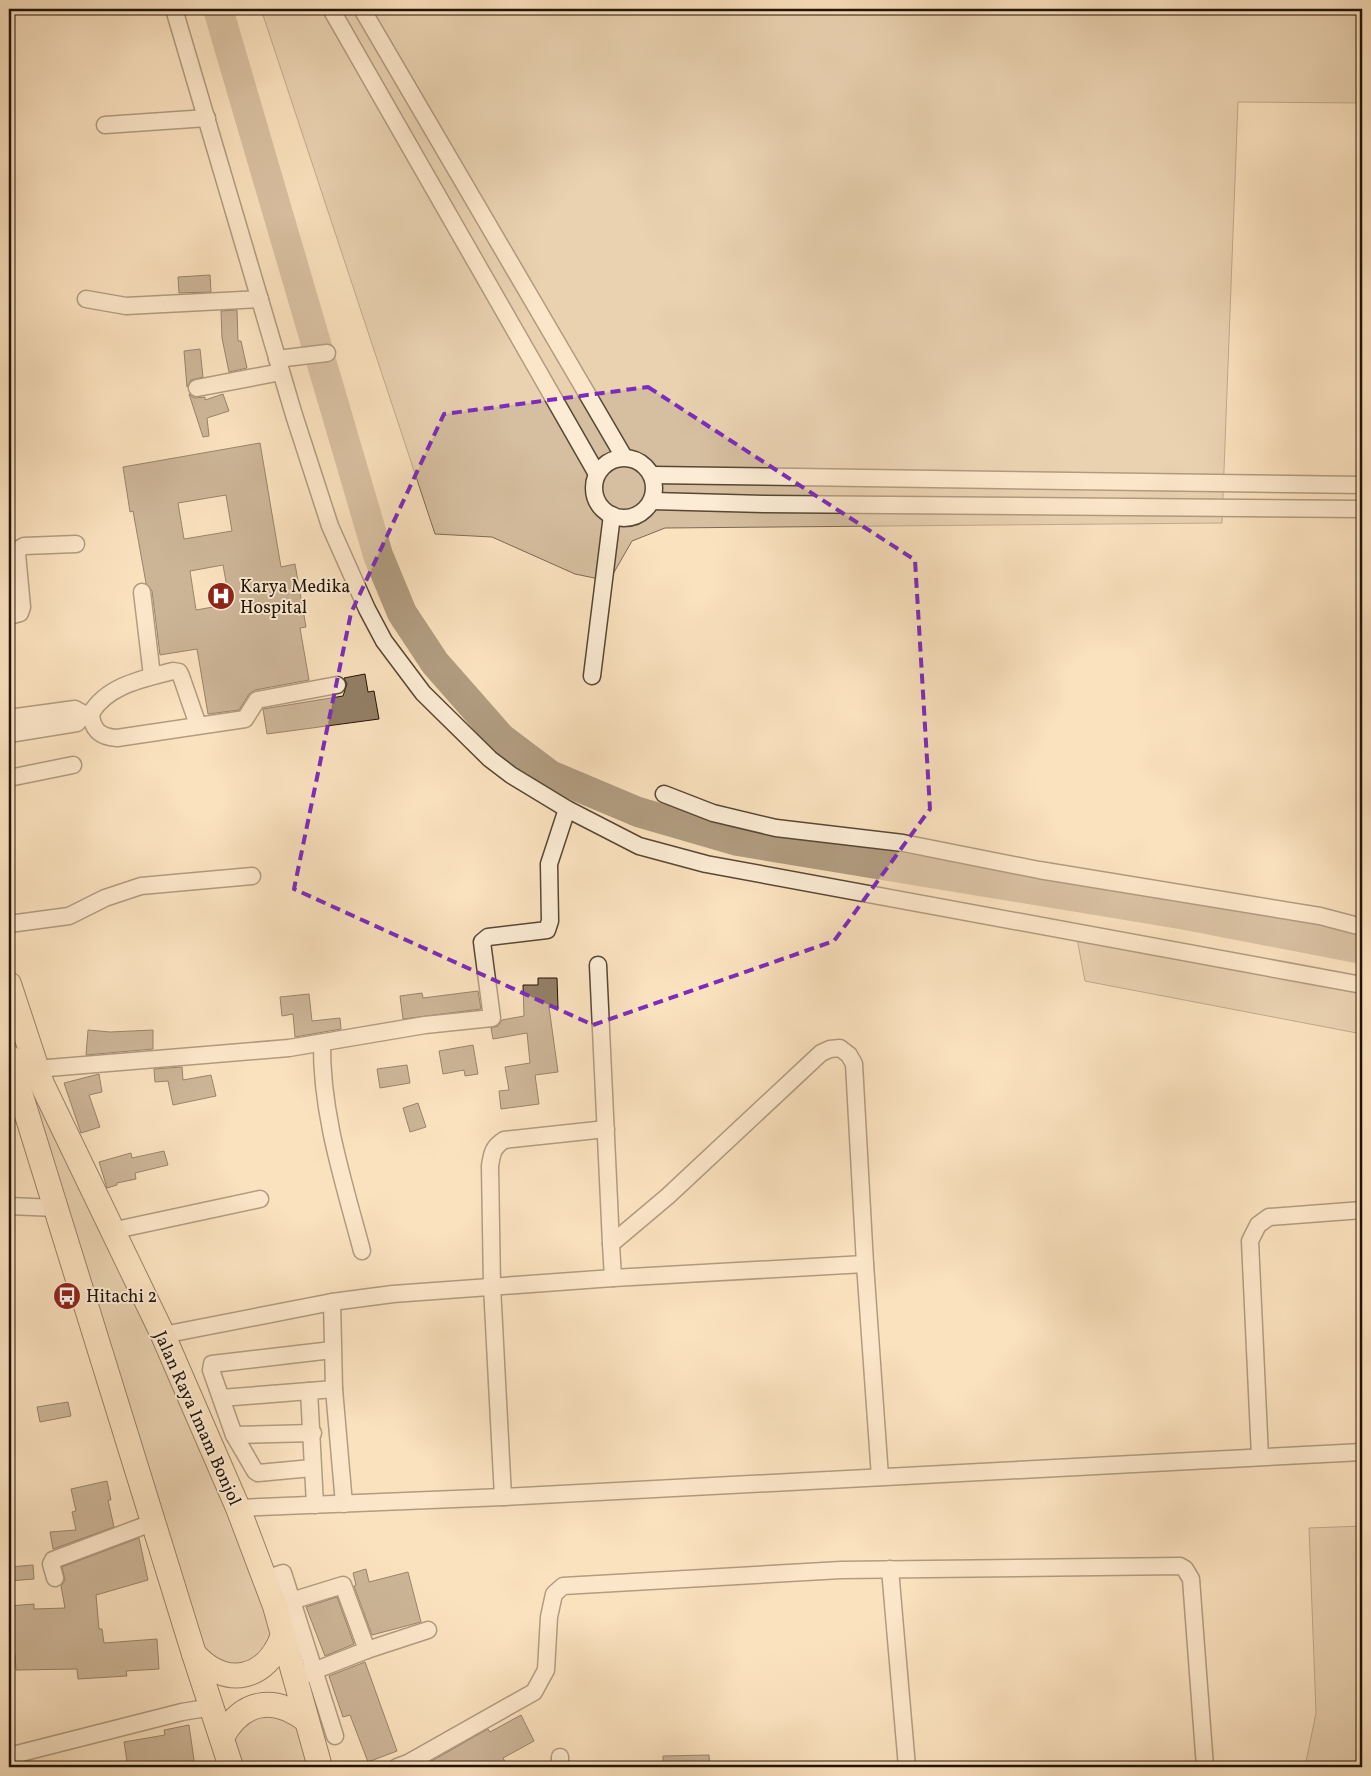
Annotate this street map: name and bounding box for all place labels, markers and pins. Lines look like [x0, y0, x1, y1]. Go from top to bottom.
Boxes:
place label: Karya Medika Hospital [240, 575, 350, 621]
hospital icon: Karya Medika Hospital [206, 581, 236, 611]
bus stop icon: Hitachi 2 [52, 1281, 82, 1311]
place label: Hitachi 2 [86, 1285, 157, 1310]

